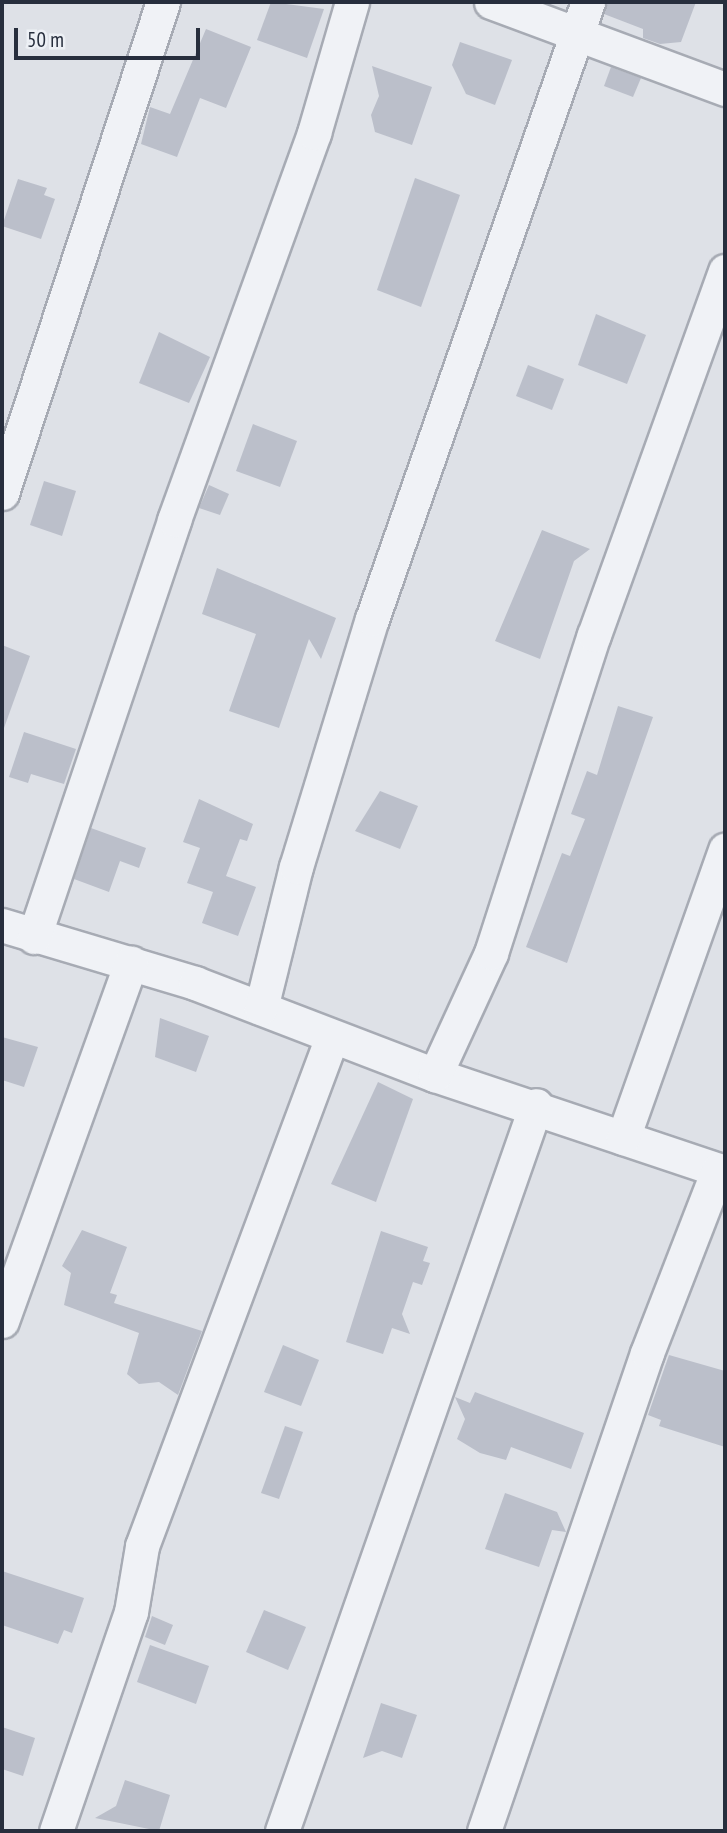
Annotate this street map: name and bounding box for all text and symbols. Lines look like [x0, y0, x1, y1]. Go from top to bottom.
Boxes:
scale bar [18, 14, 203, 58]
text: 50 m [27, 26, 64, 53]

